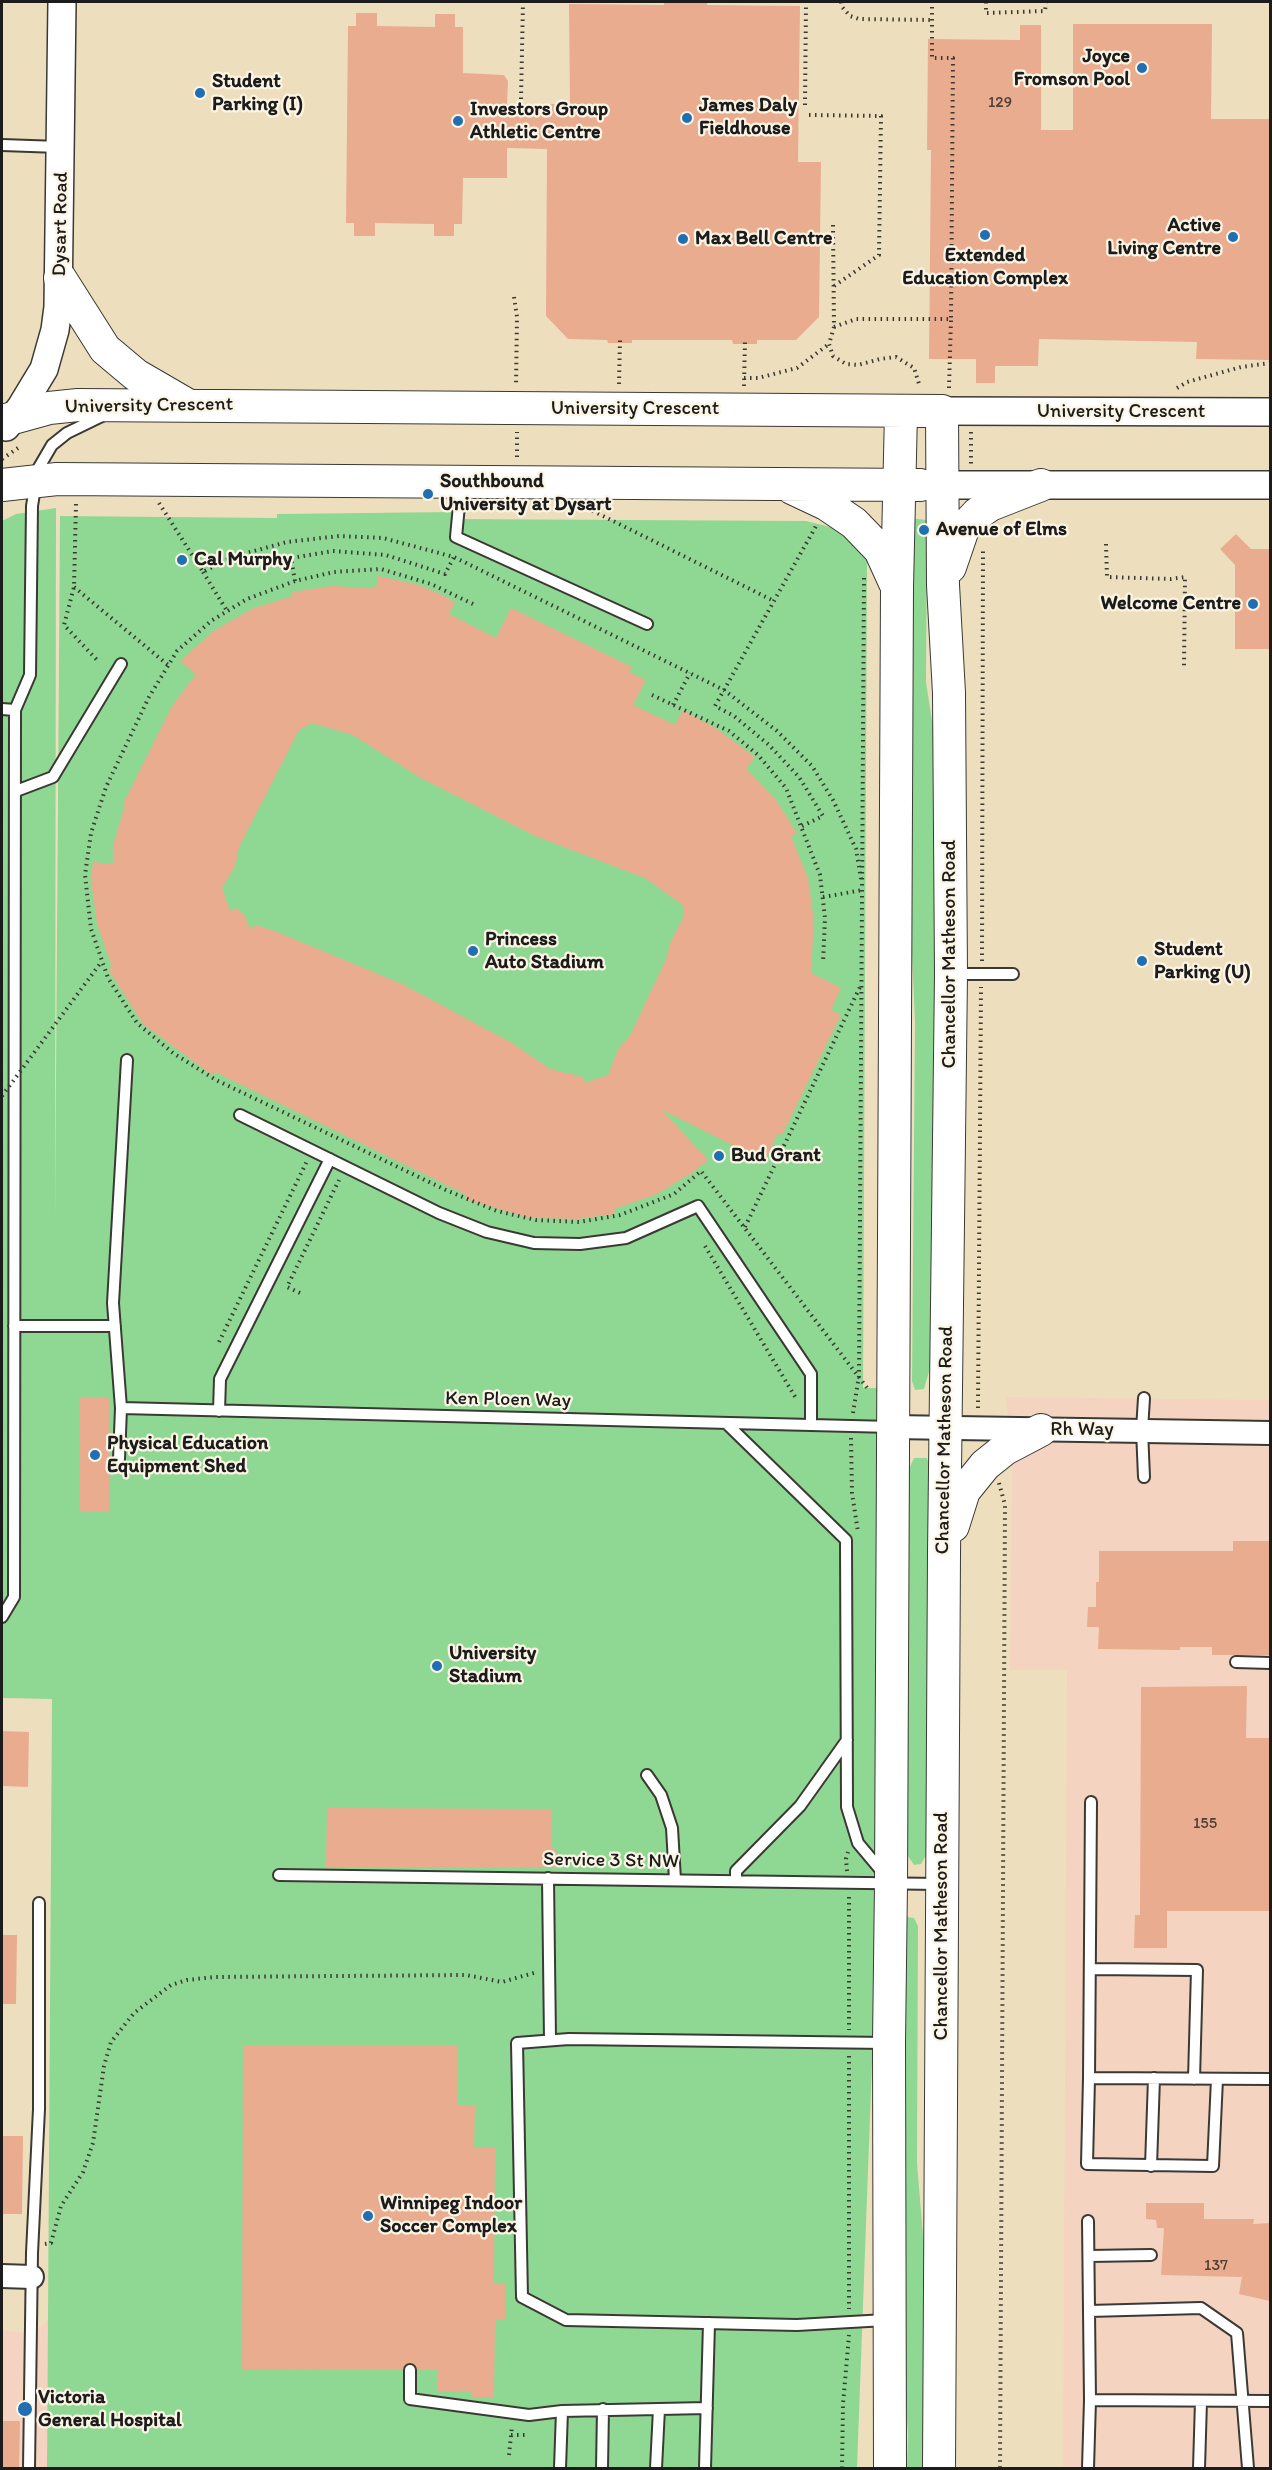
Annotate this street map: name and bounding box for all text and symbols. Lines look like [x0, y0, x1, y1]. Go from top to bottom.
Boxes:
place label: Joyce Fromson Pool [1014, 45, 1130, 92]
marker: Joyce Fromson Pool [1135, 61, 1149, 75]
place label: Student Parking (I) [212, 70, 303, 117]
marker: Student Parking (I) [193, 86, 207, 100]
house number: 129 [988, 93, 1012, 113]
place label: James Daly Fieldhouse [699, 94, 797, 141]
place label: Investors Group Athletic Centre [470, 98, 608, 145]
marker: James Daly Fieldhouse [680, 111, 694, 125]
marker: Investors Group Athletic Centre [451, 114, 465, 128]
street label: Dysart Road [48, 171, 74, 277]
place label: Active Living Centre [1107, 214, 1221, 261]
place label: Max Bell Centre [695, 227, 832, 251]
marker: Extended Education Complex [978, 228, 992, 242]
marker: Active Living Centre [1226, 230, 1240, 244]
marker: Max Bell Centre [676, 232, 690, 246]
place label: Extended Education Complex [902, 244, 1068, 291]
street label: University Crescent [65, 393, 233, 419]
street label: University Crescent [551, 397, 719, 421]
street label: University Crescent [1037, 400, 1205, 424]
place label: Southbound University at Dysart [440, 470, 611, 517]
marker: Southbound University at Dysart [421, 487, 435, 501]
place label: Avenue of Elms [936, 518, 1067, 542]
marker: Avenue of Elms [917, 523, 931, 537]
place label: Cal Murphy [194, 548, 292, 572]
marker: Cal Murphy [175, 553, 189, 567]
place label: Welcome Centre [1101, 592, 1241, 616]
marker: Welcome Centre [1246, 597, 1260, 611]
street label: Chancellor Matheson Road [938, 840, 962, 1068]
place label: Princess Auto Stadium [485, 928, 604, 975]
place label: Student Parking (U) [1154, 938, 1251, 985]
marker: Princess Auto Stadium [466, 944, 480, 958]
marker: Student Parking (U) [1135, 954, 1149, 968]
place label: Bud Grant [731, 1144, 821, 1168]
marker: Bud Grant [712, 1149, 726, 1163]
street label: Chancellor Matheson Road [931, 1325, 959, 1555]
street label: Ken Ploen Way [445, 1387, 571, 1413]
street label: Rh Way [1050, 1418, 1114, 1442]
place label: Physical Education Equipment Shed [107, 1432, 268, 1479]
marker: Physical Education Equipment Shed [88, 1448, 102, 1462]
place label: University Stadium [449, 1642, 536, 1689]
marker: University Stadium [430, 1659, 444, 1673]
street label: Chancellor Matheson Road [930, 1812, 954, 2040]
house number: 155 [1193, 1814, 1217, 1834]
street label: Service 3 St NW [543, 1848, 679, 1874]
place label: Winnipeg Indoor Soccer Complex [380, 2192, 522, 2239]
marker: Winnipeg Indoor Soccer Complex [361, 2209, 375, 2223]
house number: 137 [1204, 2256, 1228, 2276]
place label: Victoria General Hospital [38, 2386, 182, 2433]
marker: Victoria General Hospital [16, 2400, 34, 2418]

